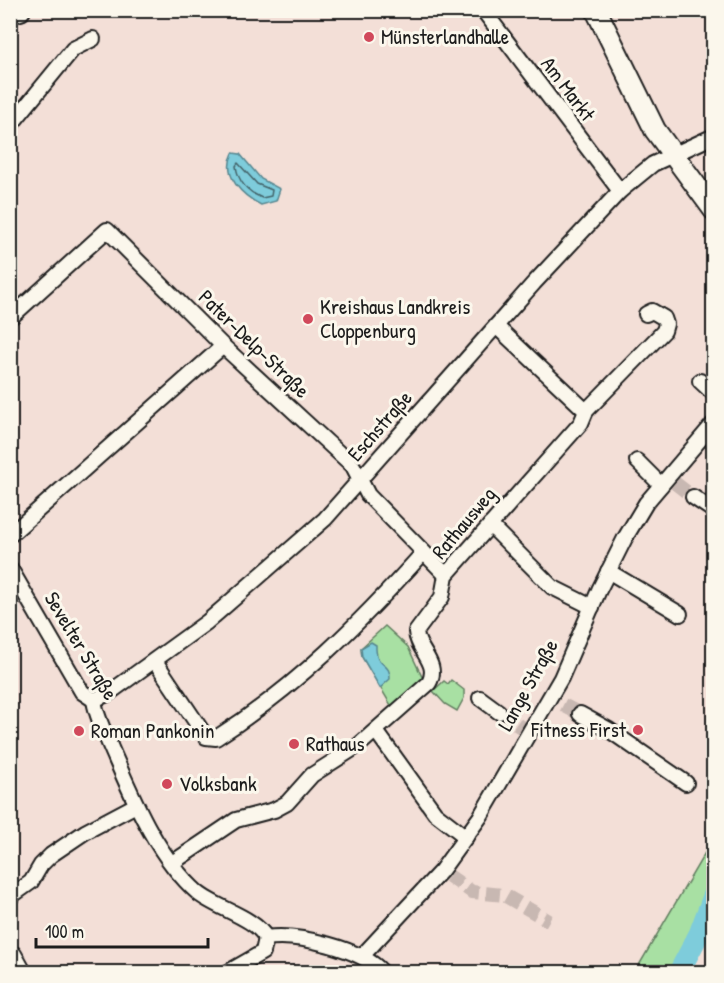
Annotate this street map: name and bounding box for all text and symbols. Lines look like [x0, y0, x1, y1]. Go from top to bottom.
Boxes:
place label: Münsterlandhalle [381, 22, 509, 51]
marker: Münsterlandhalle [362, 30, 376, 44]
street label: Am Markt [535, 50, 603, 128]
street label: Pater-Delp-Straße [192, 283, 316, 404]
place label: Kreishaus Landkreis Cloppenburg [320, 292, 470, 345]
marker: Kreishaus Landkreis Cloppenburg [301, 312, 315, 326]
street label: Eschstraße [341, 384, 419, 467]
street label: Rathausweg [425, 480, 502, 565]
street label: Sevelter Straße [38, 586, 125, 705]
street label: Lange Straße [490, 634, 565, 736]
place label: Fitness First [530, 715, 627, 744]
place label: Roman Pankonin [91, 716, 215, 745]
marker: Fitness First [631, 723, 645, 737]
marker: Roman Pankonin [72, 724, 86, 738]
place label: Rathaus [306, 729, 365, 758]
marker: Rathaus [287, 737, 301, 751]
place label: Volksbank [179, 769, 257, 798]
marker: Volksbank [160, 777, 174, 791]
scale bar [36, 911, 208, 949]
text: 100 m [45, 919, 84, 944]

